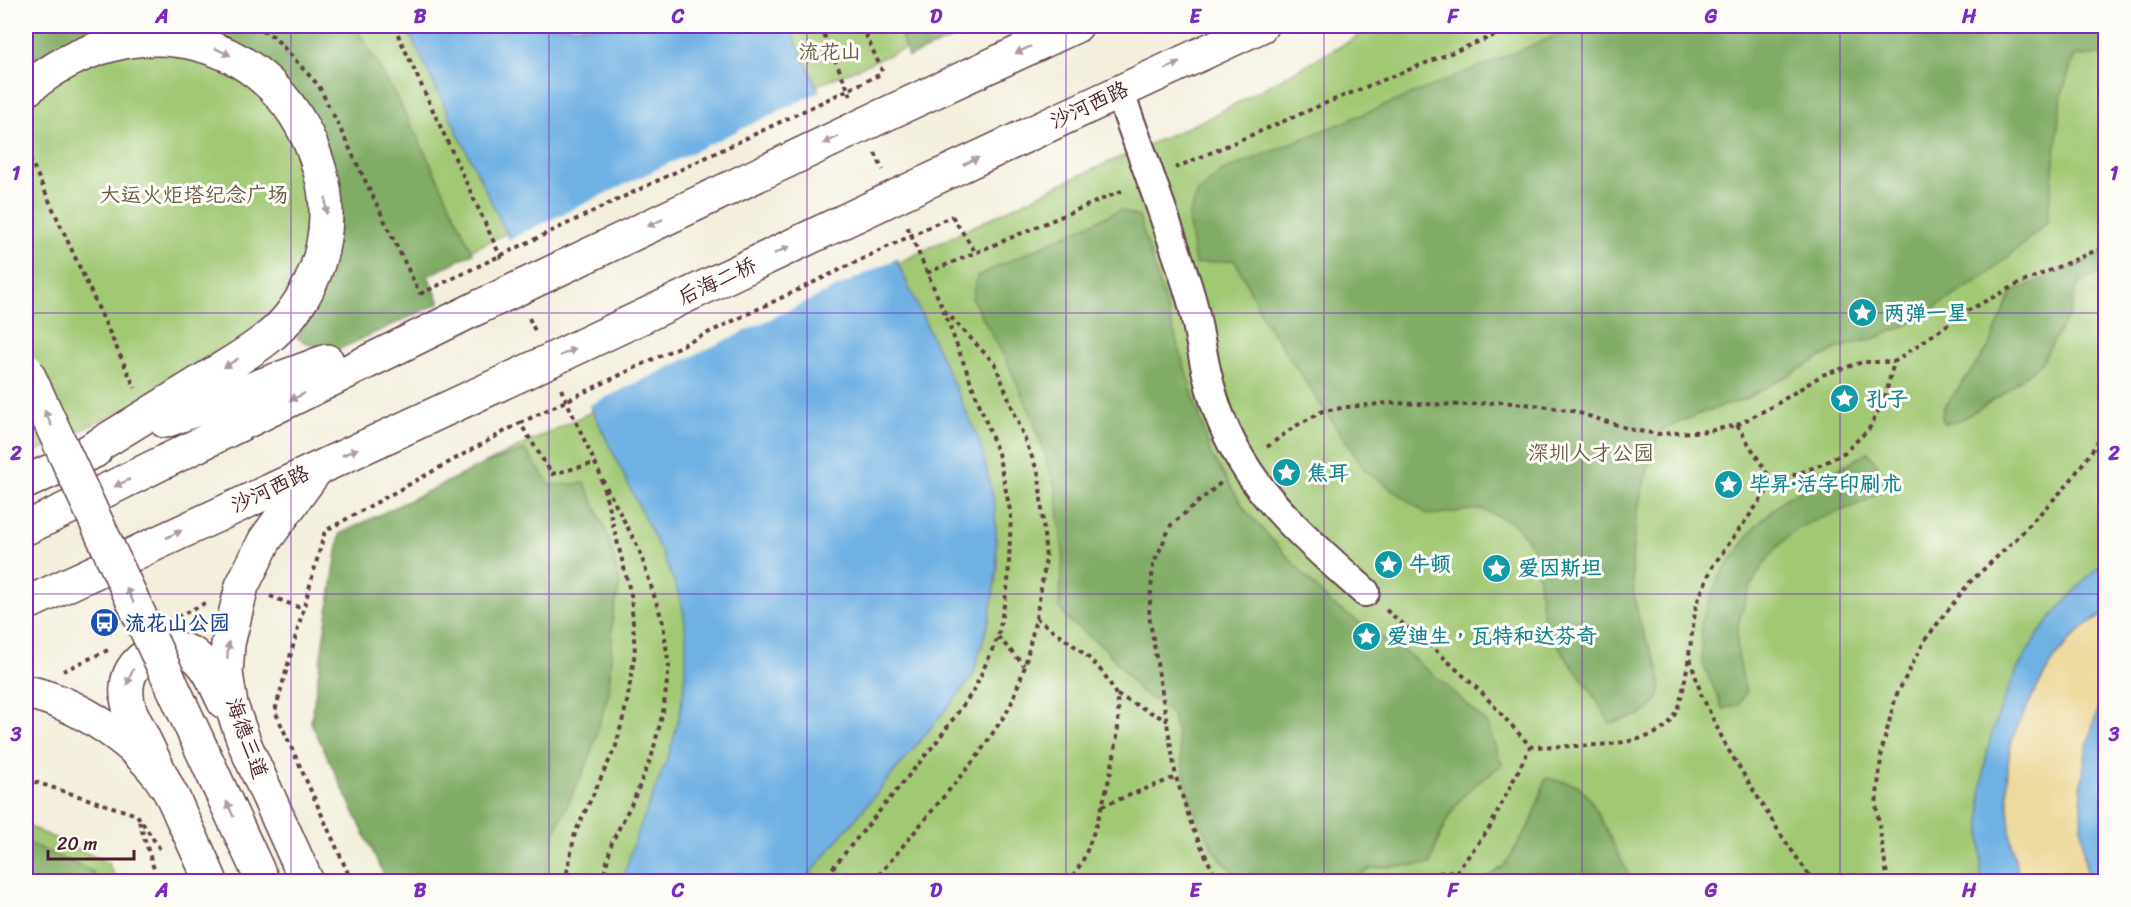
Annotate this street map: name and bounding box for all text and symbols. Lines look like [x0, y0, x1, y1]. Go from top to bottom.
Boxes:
text: A [154, 0, 169, 34]
text: B [414, 0, 427, 34]
text: C [671, 0, 685, 34]
text: D [930, 0, 943, 34]
text: E [1189, 0, 1202, 34]
text: F [1447, 0, 1460, 34]
text: G [1704, 0, 1718, 34]
text: H [1961, 0, 1977, 34]
park label: 流花山 [799, 33, 862, 71]
one-way arrow [1015, 46, 1032, 55]
one-way arrow [214, 47, 231, 56]
one-way arrow [1164, 62, 1181, 71]
street label: 沙河西路 [1043, 70, 1135, 140]
one-way arrow [823, 135, 840, 144]
text: 1 [12, 156, 21, 191]
one-way arrow [963, 156, 980, 165]
text: 1 [2110, 156, 2119, 191]
park label: 大运火炬塔纪念广场 [100, 176, 289, 214]
one-way arrow [322, 196, 331, 215]
one-way arrow [646, 219, 663, 228]
street label: 后海二桥 [671, 246, 763, 316]
one-way arrow [774, 246, 791, 255]
place label: 两弹一星 [1884, 294, 1968, 332]
place icon: 两弹一星 [1847, 297, 1879, 329]
one-way arrow [560, 347, 577, 356]
one-way arrow [223, 358, 239, 369]
place label: 孔子 [1866, 380, 1908, 418]
place icon: 孔子 [1829, 383, 1861, 415]
one-way arrow [288, 391, 306, 401]
one-way arrow [43, 409, 52, 426]
park label: 深圳人才公园 [1528, 434, 1654, 472]
text: 2 [9, 436, 22, 471]
text: 2 [2107, 436, 2120, 471]
one-way arrow [342, 447, 360, 457]
street label: 沙河西路 [224, 454, 316, 524]
place label: 焦耳 [1307, 454, 1349, 492]
place icon: 焦耳 [1270, 457, 1302, 489]
place label: 毕昇·活字印刷术 [1749, 465, 1902, 503]
place icon: 毕昇·活字印刷术 [1712, 468, 1744, 500]
one-way arrow [114, 478, 131, 488]
one-way arrow [165, 530, 182, 539]
place label: 牛顿 [1409, 545, 1451, 583]
place icon: 牛顿 [1372, 548, 1404, 580]
place label: 爱因斯坦 [1518, 549, 1602, 587]
place icon: 爱因斯坦 [1481, 552, 1513, 584]
one-way arrow [125, 586, 134, 603]
place label: 流花山公园 [125, 604, 230, 642]
bus stop icon: 流花山公园 [88, 607, 120, 639]
place label: 爱迪生，瓦特和达芬奇 [1387, 617, 1597, 655]
place icon: 爱迪生，瓦特和达芬奇 [1350, 620, 1382, 652]
one-way arrow [223, 640, 233, 659]
one-way arrow [125, 668, 135, 686]
street label: 海德三道 [215, 692, 279, 784]
text: 3 [10, 717, 22, 752]
text: 3 [2108, 717, 2120, 752]
one-way arrow [225, 801, 234, 818]
scale bar [48, 823, 134, 861]
text: 20 m [57, 828, 97, 860]
text: A [154, 873, 169, 907]
text: B [414, 873, 427, 907]
text: C [671, 873, 685, 907]
text: D [930, 873, 943, 907]
text: E [1189, 873, 1202, 907]
text: F [1447, 873, 1460, 907]
text: G [1704, 873, 1718, 907]
text: H [1961, 873, 1977, 907]

